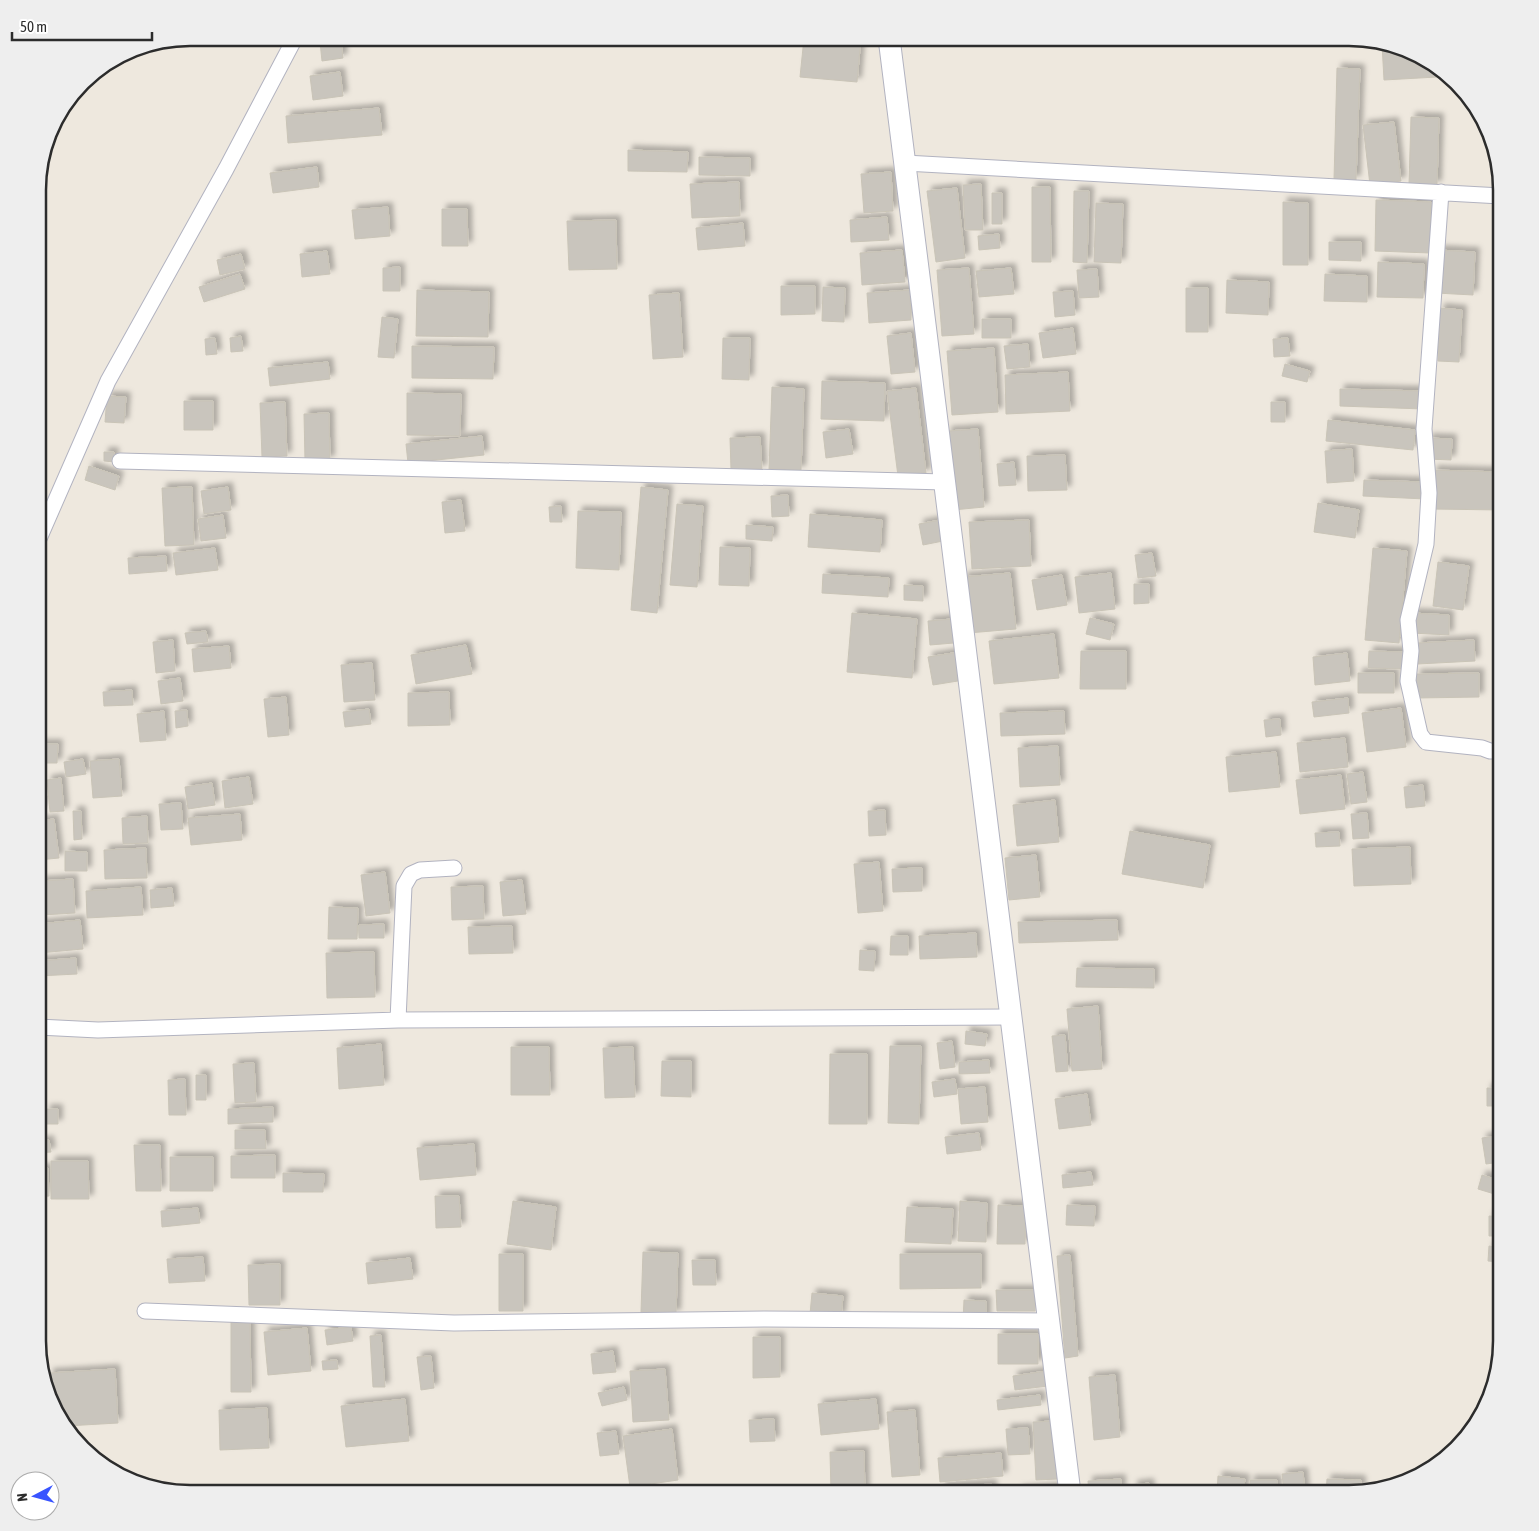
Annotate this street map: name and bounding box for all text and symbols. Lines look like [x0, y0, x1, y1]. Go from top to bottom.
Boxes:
scale bar [12, 10, 152, 42]
text: 50 m [20, 18, 47, 35]
north arrow [10, 1471, 60, 1521]
text: N [14, 1492, 30, 1502]

